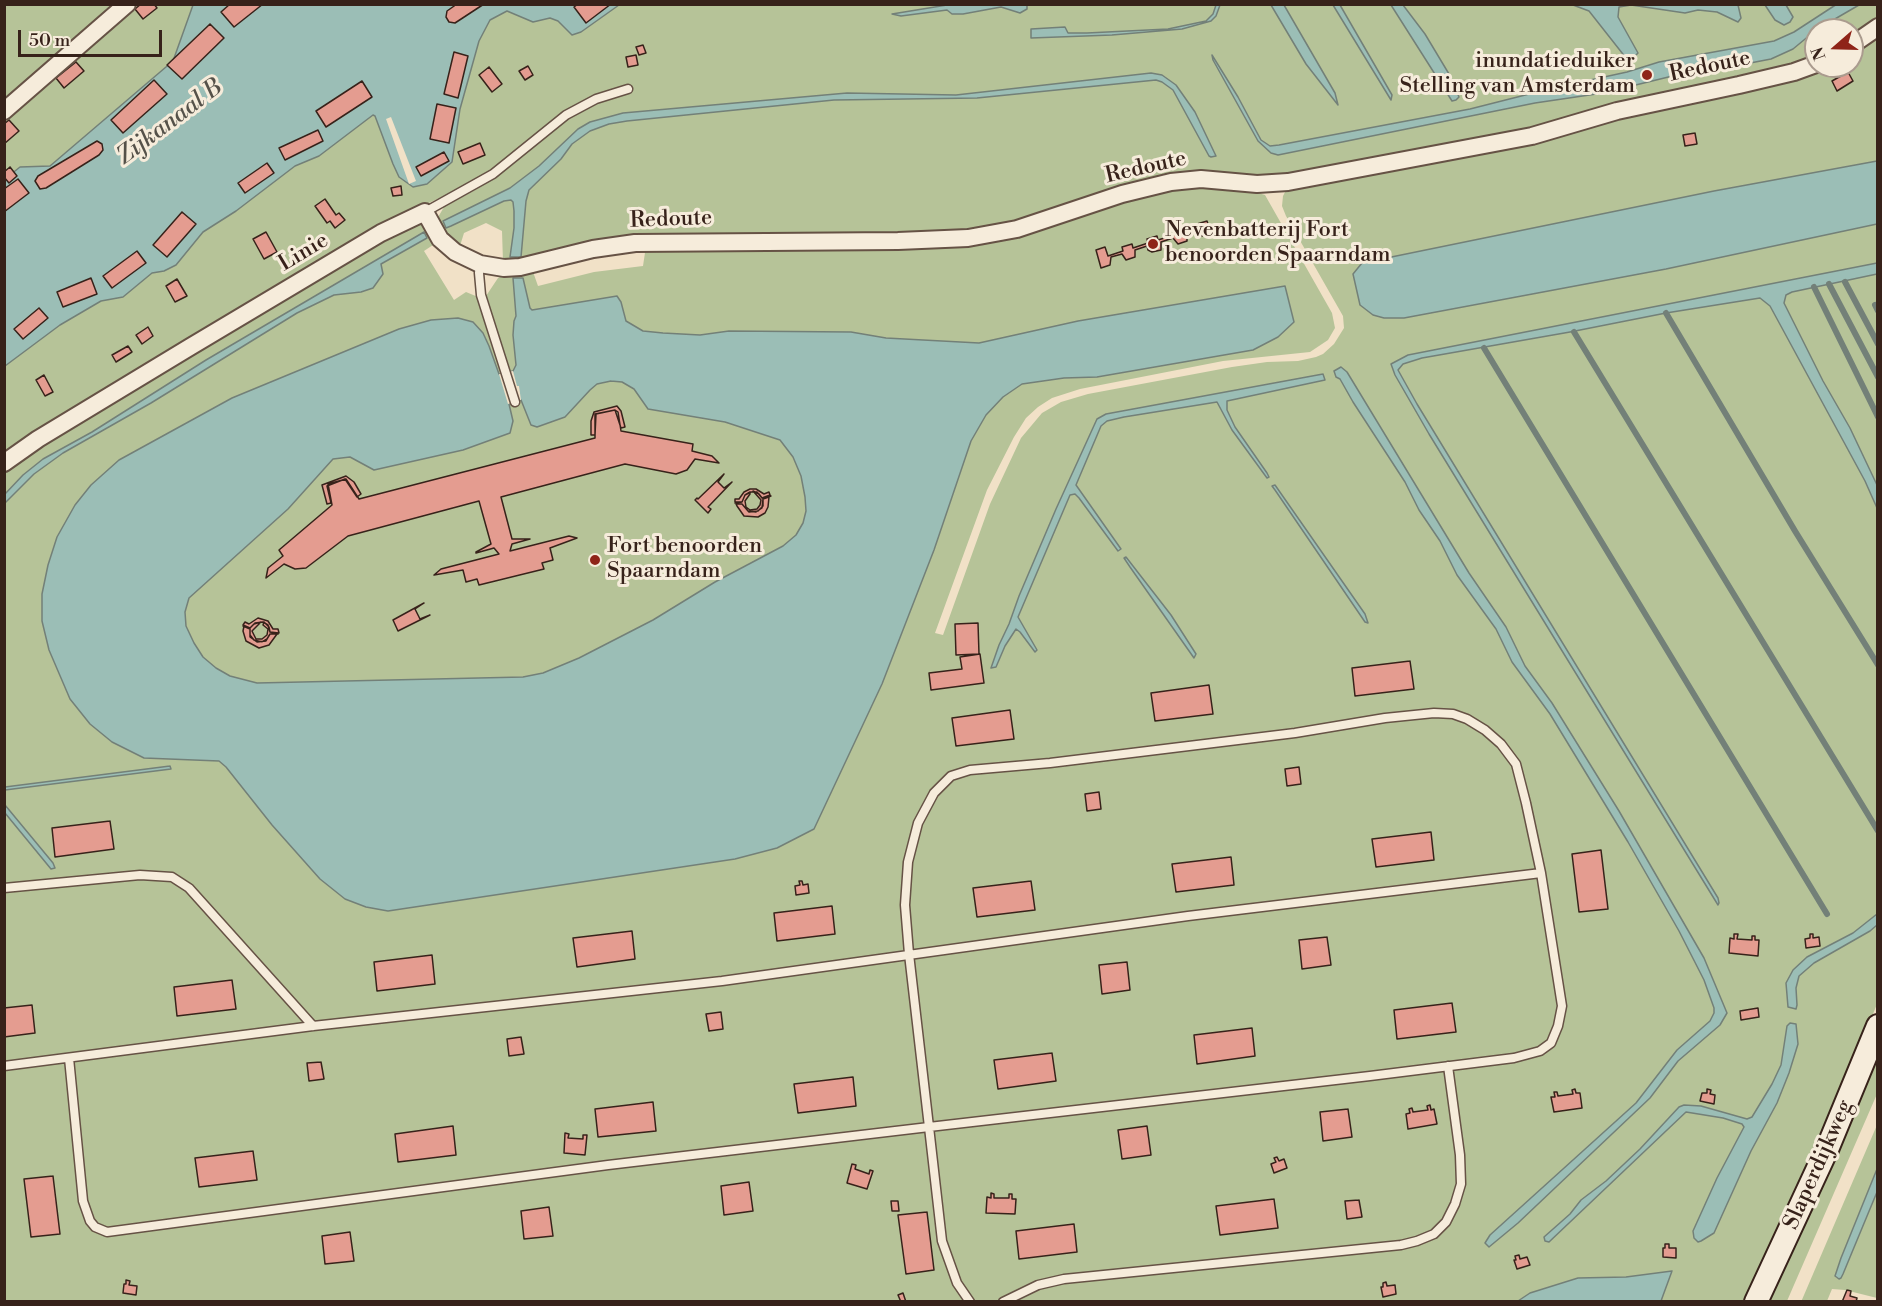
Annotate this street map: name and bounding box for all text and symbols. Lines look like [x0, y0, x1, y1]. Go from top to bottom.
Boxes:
scale bar [21, 18, 165, 56]
north arrow [1804, 18, 1864, 78]
text: 50 m [29, 29, 70, 52]
text: N [1807, 44, 1831, 63]
street label: Redoute [1667, 46, 1753, 88]
place label: inundatieduiker Stelling van Amsterdam [1400, 49, 1635, 100]
marker: inundatieduiker Stelling van Amsterdam [1640, 68, 1654, 82]
water label: Zijkanaal B [112, 74, 228, 172]
street label: Redoute [1103, 146, 1189, 190]
street label: Redoute [629, 205, 713, 235]
place label: Nevenbatterij Fort benoorden Spaarndam [1165, 218, 1391, 270]
street label: Linie [274, 228, 334, 278]
marker: Nevenbatterij Fort benoorden Spaarndam [1146, 237, 1160, 251]
place label: Fort benoorden Spaarndam [607, 534, 762, 586]
marker: Fort benoorden Spaarndam [588, 553, 602, 567]
street label: Slaperdijkweg [1779, 1096, 1859, 1234]

